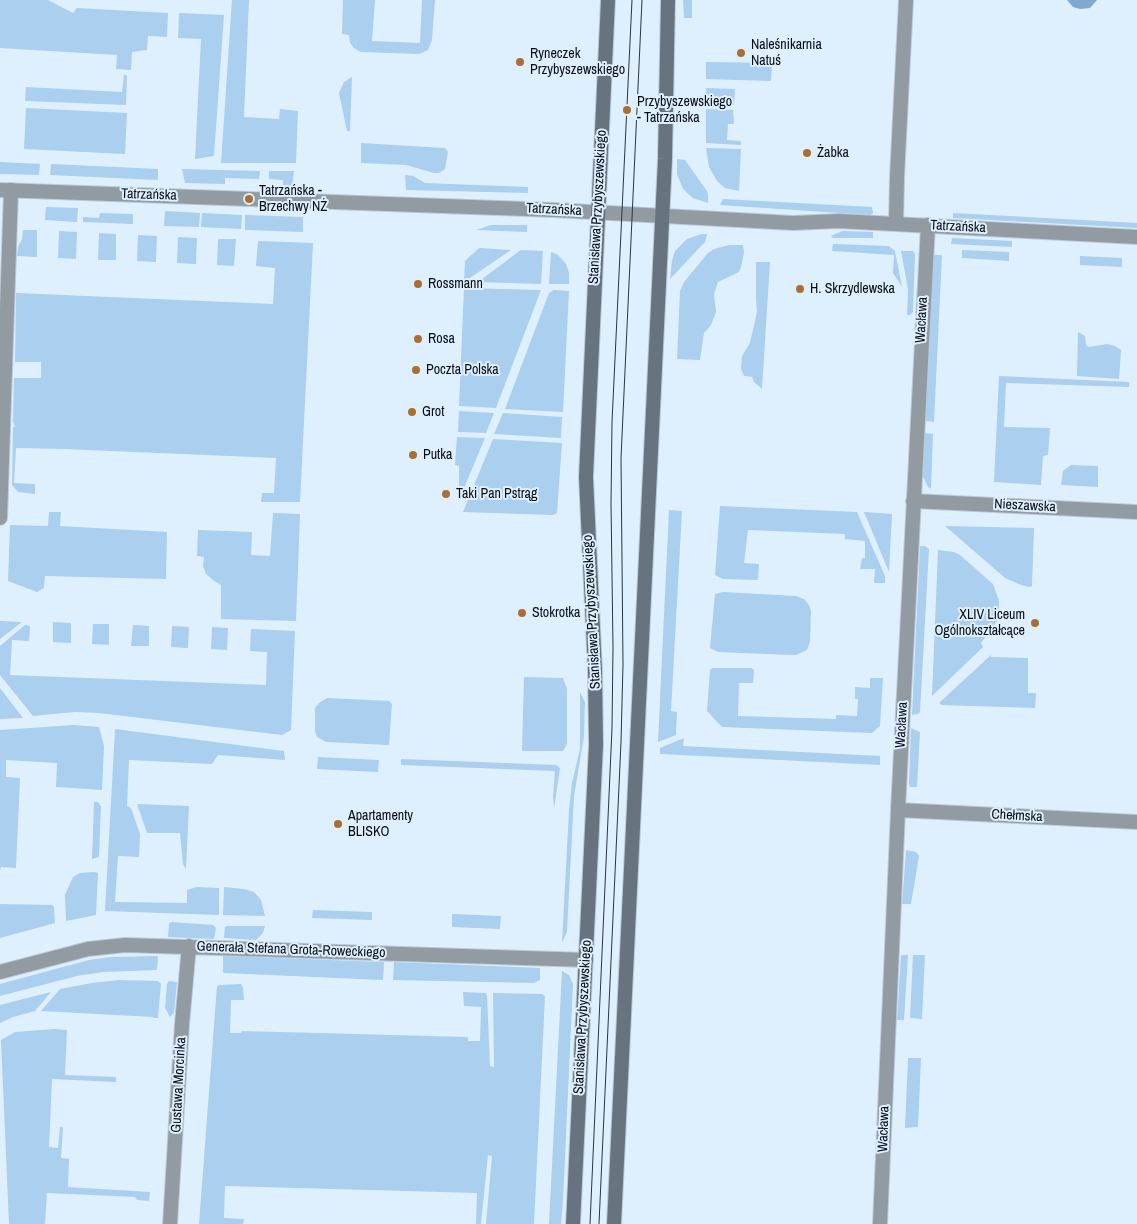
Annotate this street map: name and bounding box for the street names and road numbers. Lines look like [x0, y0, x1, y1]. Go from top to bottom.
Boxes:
street label: Stanisława Przybyszewskiego [586, 129, 610, 285]
street label: Tatrzańska [121, 186, 177, 204]
street label: Tatrzańska [526, 200, 582, 220]
street label: Tatrzańska [930, 217, 986, 237]
street label: Wacława [912, 297, 932, 343]
street label: Nieszawska [994, 496, 1056, 516]
street label: Stanisława Przybyszewskiego [580, 534, 604, 690]
street label: Wacława [892, 702, 912, 748]
street label: Chełmska [991, 806, 1043, 826]
street label: Generała Stefana Grota-Roweckiego [196, 938, 386, 962]
street label: Stanisława Przybyszewskiego [571, 939, 595, 1095]
street label: Gustawa Morcinka [168, 1037, 190, 1133]
street label: Wacława [875, 1106, 893, 1152]

